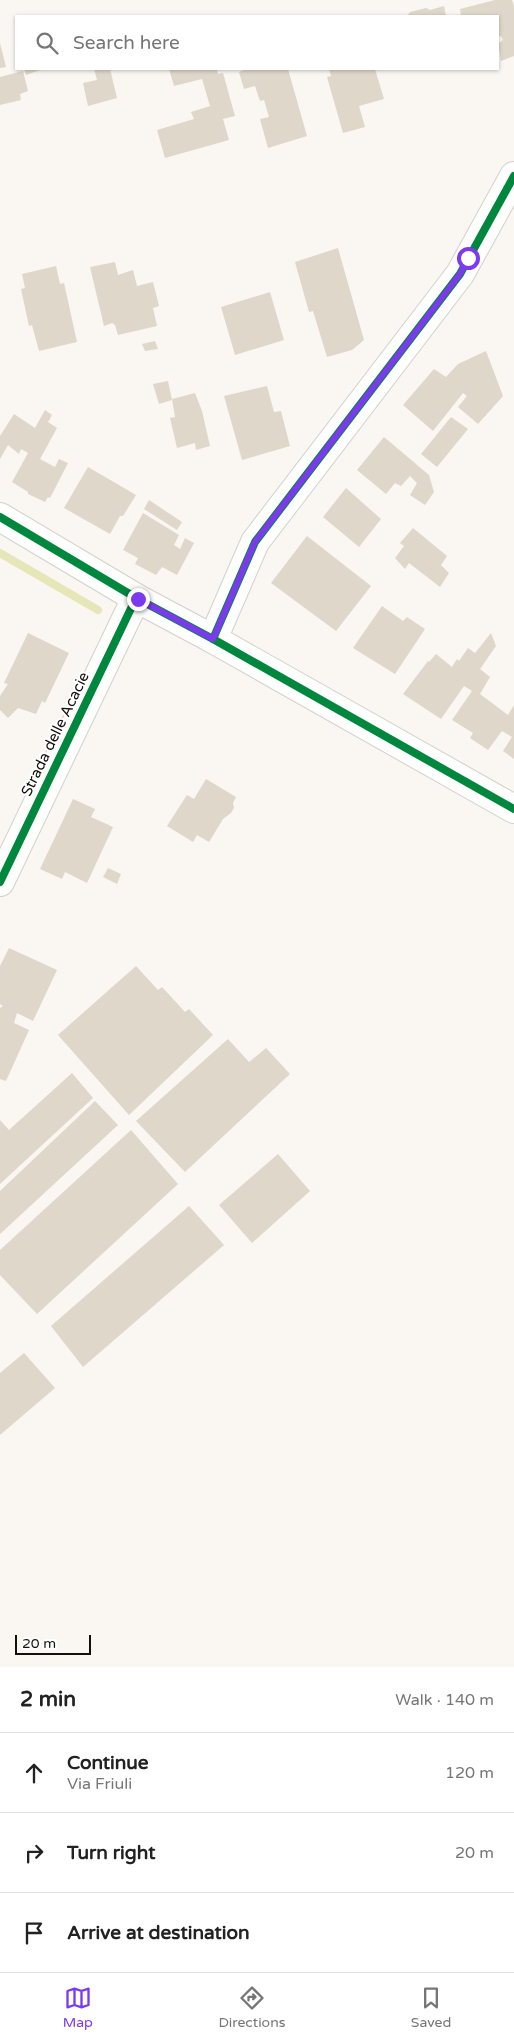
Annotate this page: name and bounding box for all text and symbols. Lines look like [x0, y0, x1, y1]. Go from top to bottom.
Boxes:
search box [15, 15, 499, 70]
icon: search [33, 29, 61, 57]
text: Search here [73, 32, 180, 54]
route start [457, 247, 480, 270]
route end [127, 588, 150, 611]
street label: Strada delle Acacie [17, 669, 93, 799]
scale bar [15, 1632, 91, 1655]
text: 20 m [22, 1635, 56, 1652]
text: 2 min [20, 1687, 76, 1712]
text: Walk · 140 m [395, 1690, 494, 1710]
text: Continue [67, 1752, 149, 1774]
icon: ahead [20, 1759, 48, 1787]
text: 120 m [445, 1763, 494, 1783]
text: Via Friuli [67, 1774, 132, 1794]
icon: right [20, 1839, 48, 1867]
text: Turn right [67, 1842, 155, 1864]
text: 20 m [455, 1843, 494, 1863]
icon: arrive [20, 1919, 48, 1947]
text: Arrive at destination [67, 1922, 250, 1944]
tab: Map [63, 1984, 93, 2031]
tab: Directions [218, 1984, 285, 2031]
tab: Saved [411, 1984, 451, 2031]

